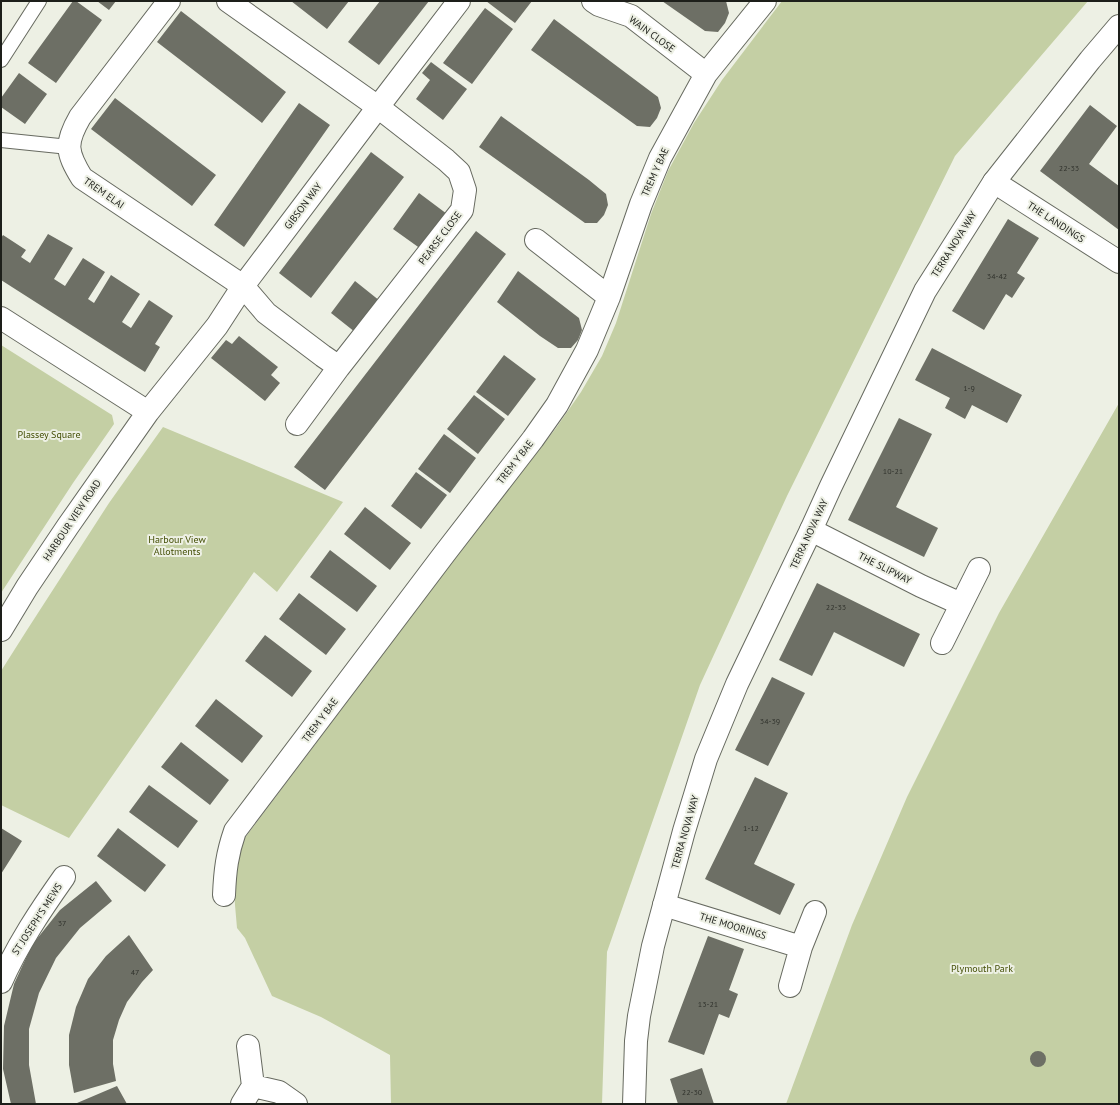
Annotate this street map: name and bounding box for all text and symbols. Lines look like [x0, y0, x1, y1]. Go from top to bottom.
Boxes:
street label: WAIN CLOSE [626, 13, 678, 55]
street label: TREM Y BAE [638, 146, 672, 198]
house number: 22-33 [1059, 163, 1079, 173]
street label: TREM ELAI [81, 174, 127, 212]
street label: GIBSON WAY [281, 180, 325, 232]
street label: THE LANDINGS [1025, 199, 1087, 245]
street label: TERRA NOVA WAY [928, 208, 980, 280]
street label: PEARSE CLOSE [416, 209, 464, 267]
house number: 34-42 [987, 271, 1007, 281]
house number: 1-9 [963, 383, 975, 393]
park label: Plassey Square [17, 428, 81, 441]
street label: TREM Y BAE [494, 437, 536, 487]
house number: 10-21 [883, 466, 903, 476]
street label: HARBOUR VIEW ROAD [40, 477, 104, 563]
street label: TERRA NOVA WAY [787, 496, 831, 571]
park label: Harbour View Allotments [148, 533, 206, 558]
street label: THE SLIPWAY [856, 549, 914, 587]
house number: 22-33 [826, 602, 846, 612]
street label: TREM Y BAE [299, 695, 341, 745]
house number: 34-39 [760, 716, 780, 726]
street label: TERRA NOVA WAY [668, 793, 702, 870]
house number: 1-12 [743, 823, 759, 833]
street label: ST JOSEPH'S MEWS [9, 881, 65, 957]
street label: THE MOORINGS [698, 910, 768, 942]
house number: 37 [58, 918, 66, 928]
park label: Plymouth Park [951, 962, 1013, 975]
house number: 47 [131, 967, 139, 977]
house number: 13-21 [698, 999, 718, 1009]
house number: 22-30 [682, 1087, 703, 1097]

